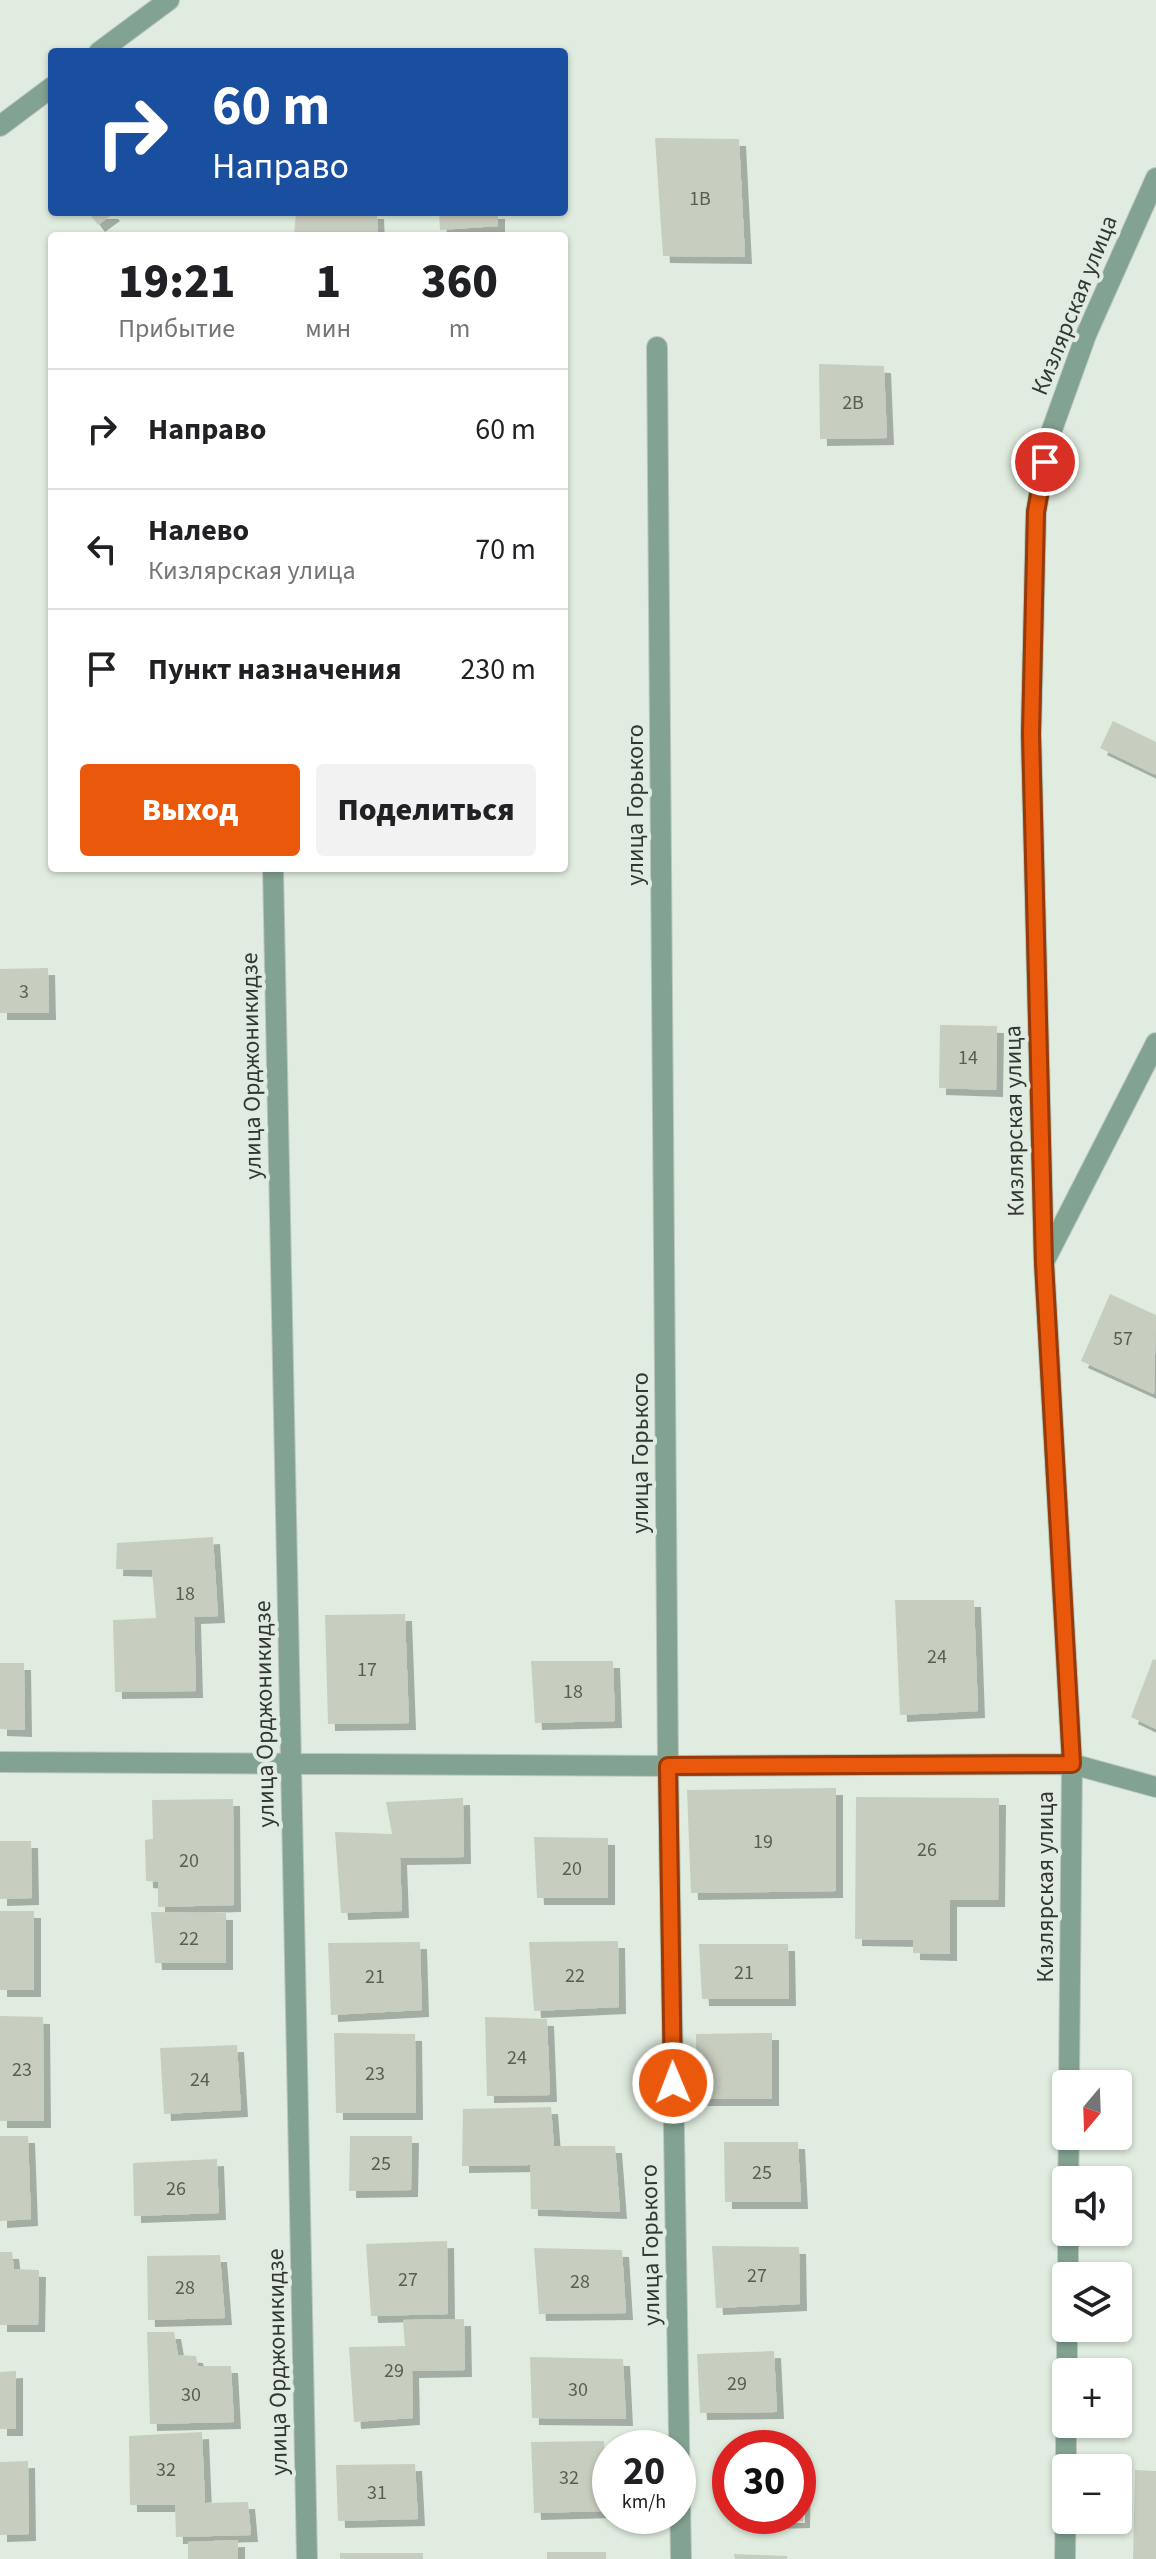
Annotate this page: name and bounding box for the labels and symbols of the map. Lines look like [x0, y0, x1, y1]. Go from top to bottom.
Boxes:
house number: 1В [689, 185, 711, 213]
street label: Кизлярская улица [1022, 210, 1127, 401]
house number: 2В [842, 389, 864, 417]
pin [1011, 428, 1079, 496]
street label: улица Горького [618, 724, 653, 886]
street label: улица Орджоникидзе [232, 952, 271, 1180]
house number: 3 [19, 978, 29, 1006]
street label: Кизлярская улица [995, 1025, 1034, 1217]
house number: 14 [958, 1044, 978, 1072]
house number: 57 [1113, 1325, 1133, 1353]
street label: улица Горького [623, 1372, 658, 1534]
house number: 18 [175, 1580, 195, 1608]
street label: улица Орджоникидзе [245, 1600, 284, 1828]
house number: 24 [927, 1643, 947, 1671]
house number: 17 [357, 1656, 377, 1684]
house number: 18 [563, 1678, 583, 1706]
street label: Кизлярская улица [1028, 1791, 1063, 1983]
house number: 19 [753, 1828, 773, 1856]
house number: 26 [917, 1836, 937, 1864]
house number: 20 [179, 1847, 199, 1875]
house number: 20 [562, 1855, 582, 1883]
house number: 22 [179, 1925, 199, 1953]
house number: 21 [734, 1959, 754, 1987]
house number: 22 [565, 1962, 585, 1990]
house number: 21 [365, 1963, 385, 1991]
position arrow [631, 2041, 715, 2125]
house number: 24 [507, 2044, 527, 2072]
house number: 23 [12, 2056, 32, 2084]
house number: 23 [365, 2060, 385, 2088]
house number: 24 [190, 2066, 210, 2094]
north arrow [1052, 2070, 1132, 2150]
house number: 25 [371, 2150, 391, 2178]
house number: 25 [752, 2159, 772, 2187]
street label: улица Горького [632, 2164, 669, 2326]
house number: 26 [166, 2175, 186, 2203]
street label: улица Орджоникидзе [258, 2248, 297, 2476]
house number: 27 [747, 2262, 767, 2290]
house number: 27 [398, 2266, 418, 2294]
house number: 28 [570, 2268, 590, 2296]
house number: 28 [175, 2274, 195, 2302]
house number: 29 [384, 2357, 404, 2385]
house number: 29 [727, 2370, 747, 2398]
house number: 30 [568, 2376, 588, 2404]
house number: 30 [181, 2381, 201, 2409]
speed limit sign: 30 [712, 2430, 816, 2534]
house number: 32 [156, 2456, 176, 2484]
house number: 32 [559, 2464, 579, 2492]
house number: 31 [367, 2479, 387, 2507]

